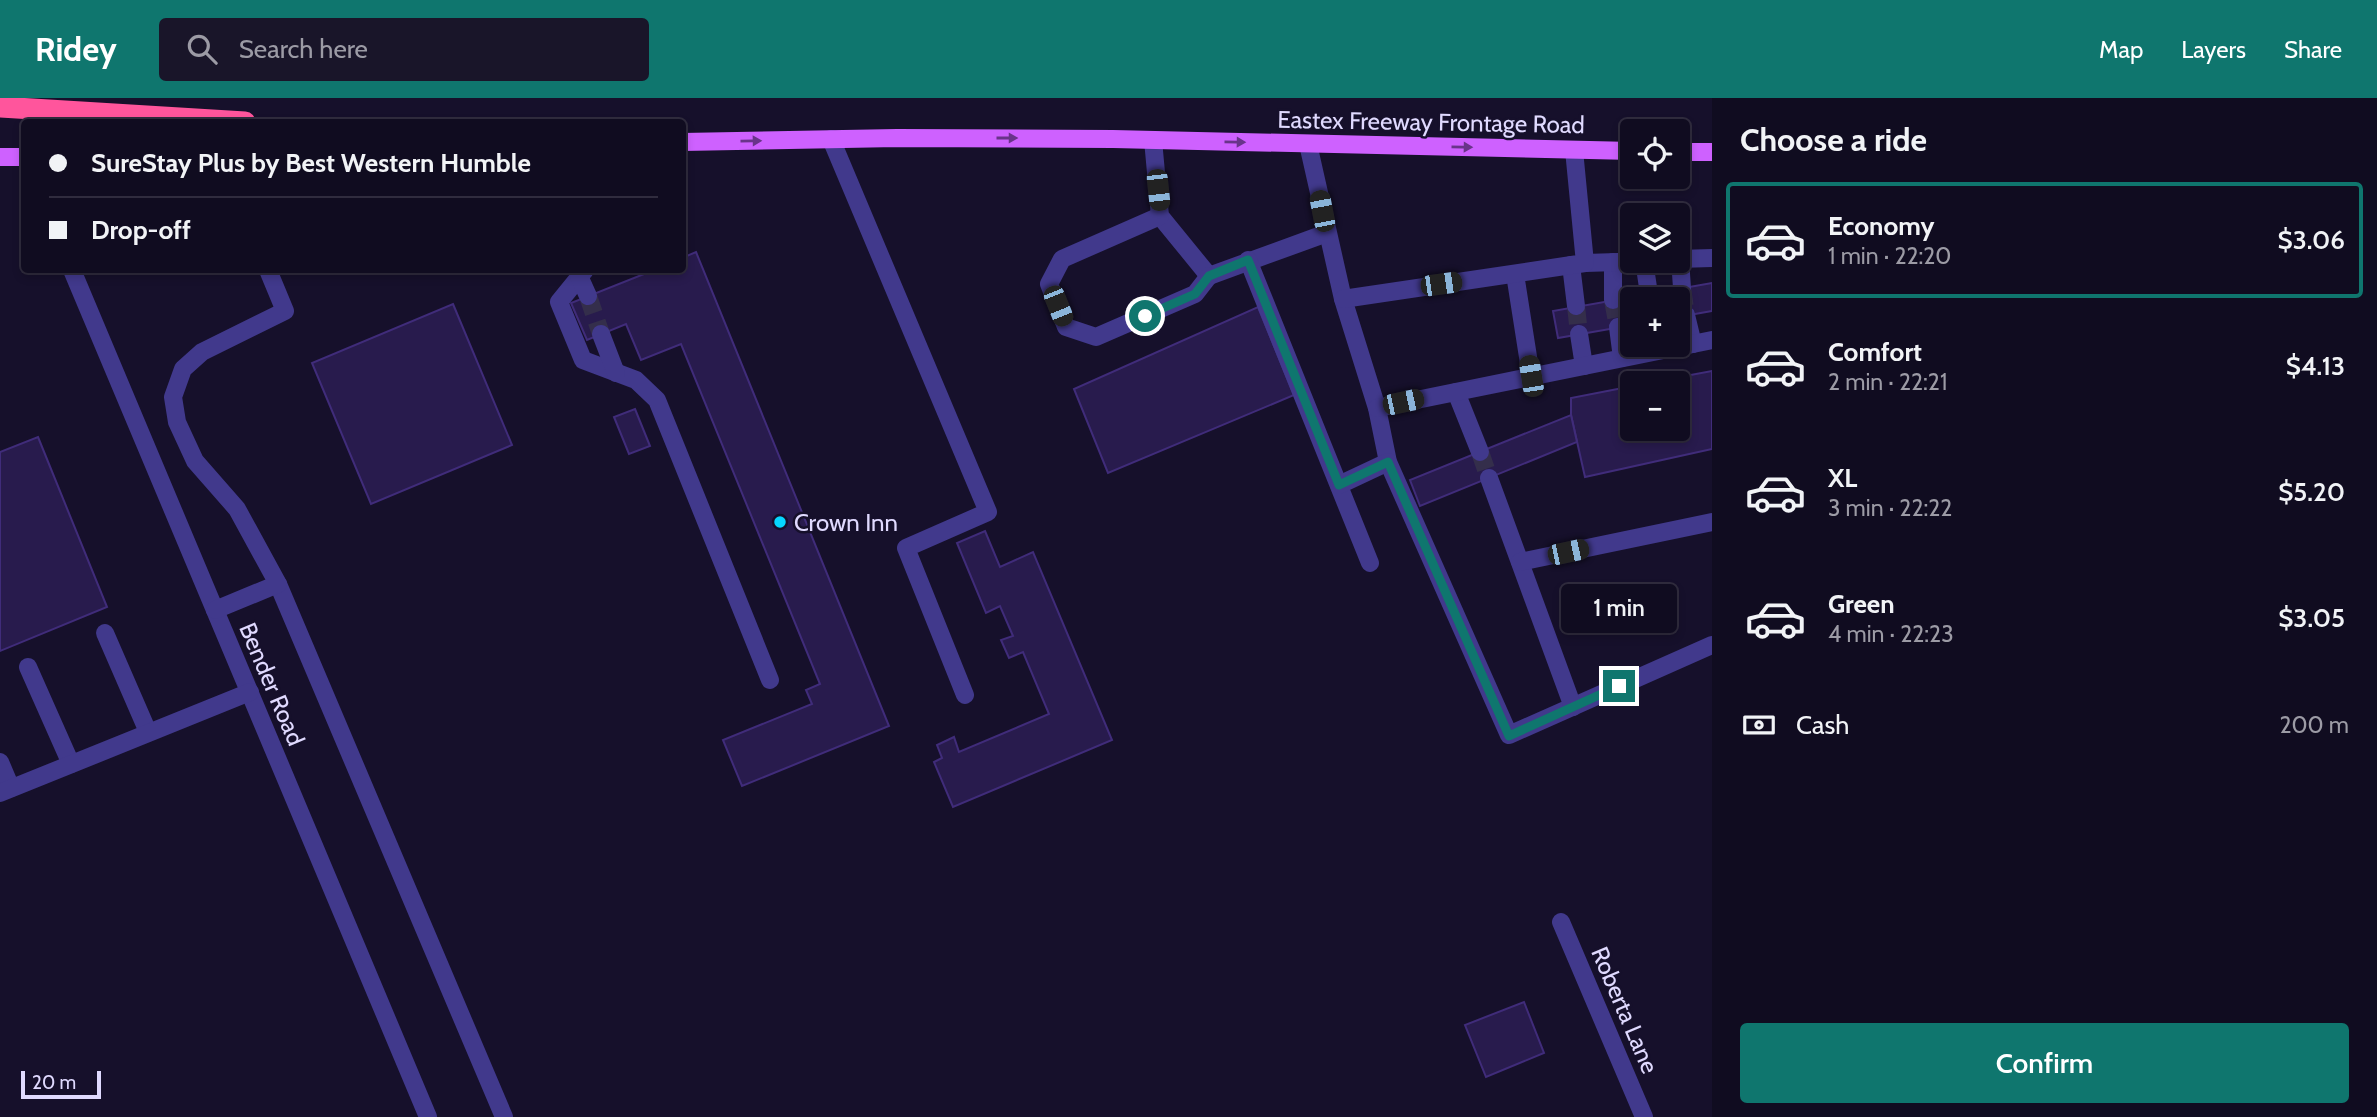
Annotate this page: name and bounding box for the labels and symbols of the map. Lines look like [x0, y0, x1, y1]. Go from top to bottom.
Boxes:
street label: Eastex Freeway Frontage Road [1277, 105, 1585, 139]
one-way arrow [996, 133, 1018, 144]
one-way arrow [740, 135, 762, 147]
one-way arrow [1224, 136, 1246, 148]
one-way arrow [1451, 141, 1473, 153]
car [1146, 168, 1171, 212]
car [1308, 188, 1337, 234]
car [1419, 271, 1464, 297]
car [1041, 283, 1076, 329]
route start [1129, 300, 1161, 332]
car [1518, 354, 1545, 398]
car [1381, 387, 1426, 417]
place label: Crown Inn [794, 508, 898, 537]
marker: Crown Inn [772, 514, 788, 530]
car [1546, 537, 1591, 567]
callout: 1 min [1561, 584, 1677, 634]
street label: Bender Road [233, 618, 311, 750]
route end [1603, 670, 1635, 702]
street label: Roberta Lane [1585, 942, 1665, 1078]
scale bar [21, 1068, 102, 1100]

